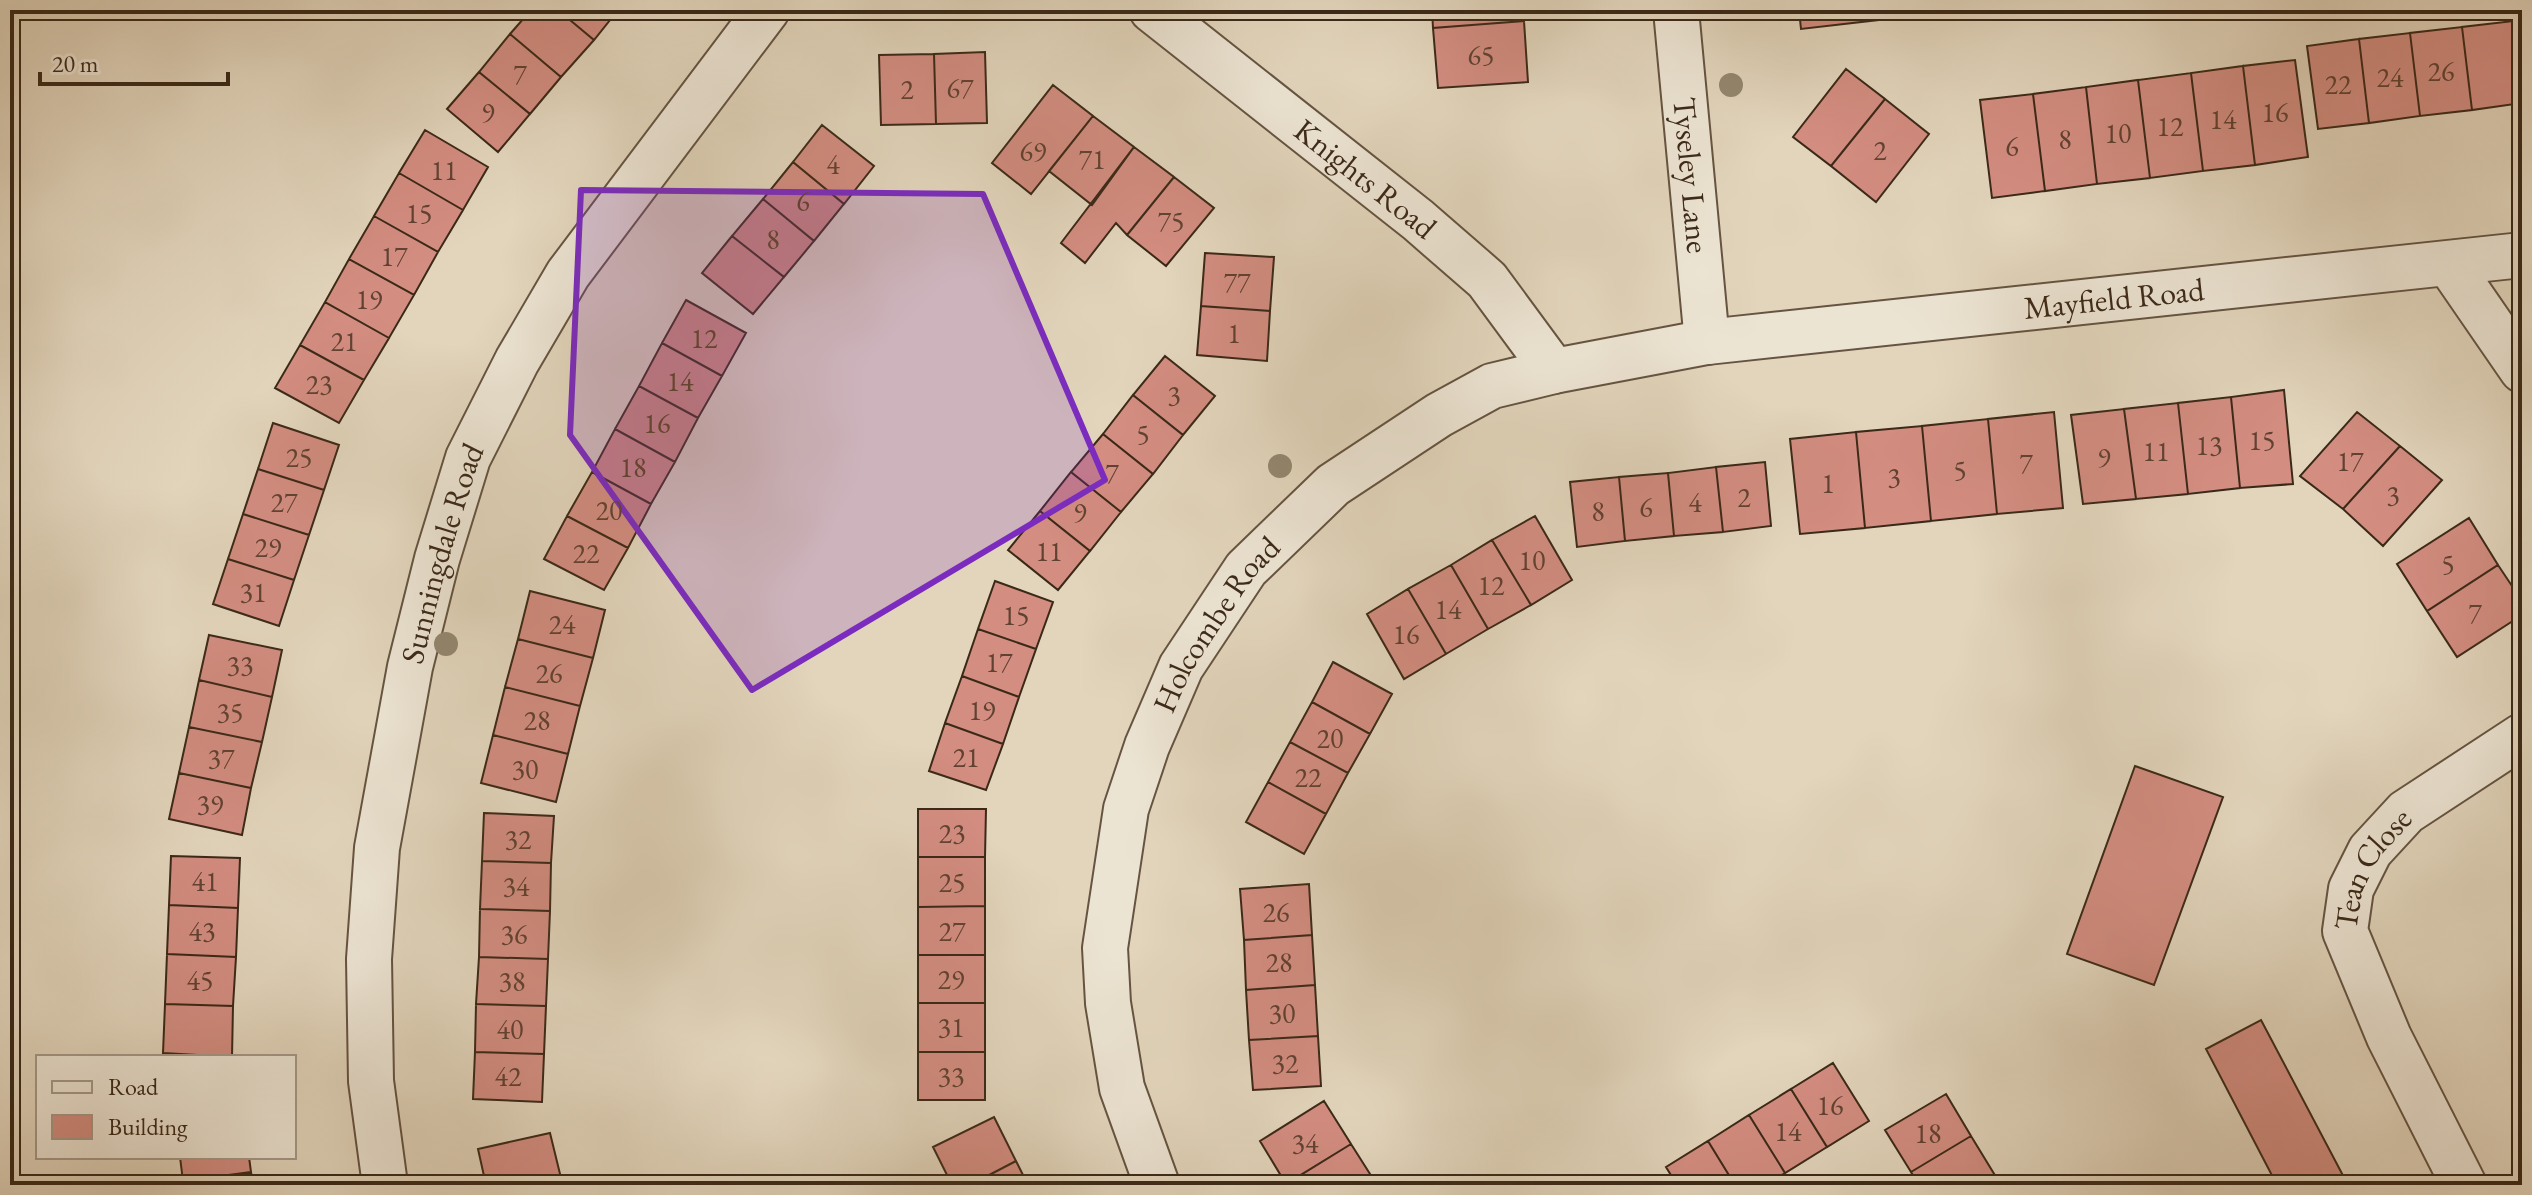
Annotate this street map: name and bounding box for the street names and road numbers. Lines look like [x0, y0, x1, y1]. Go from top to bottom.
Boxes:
street label: Tyseley Lane [1663, 95, 1720, 255]
street label: Knights Road [1285, 109, 1446, 249]
street label: Mayfield Road [2022, 268, 2207, 329]
street label: Sunningdale Road [391, 435, 494, 668]
street label: Holcombe Road [1143, 526, 1289, 719]
street label: Tean Close [2324, 798, 2421, 933]

